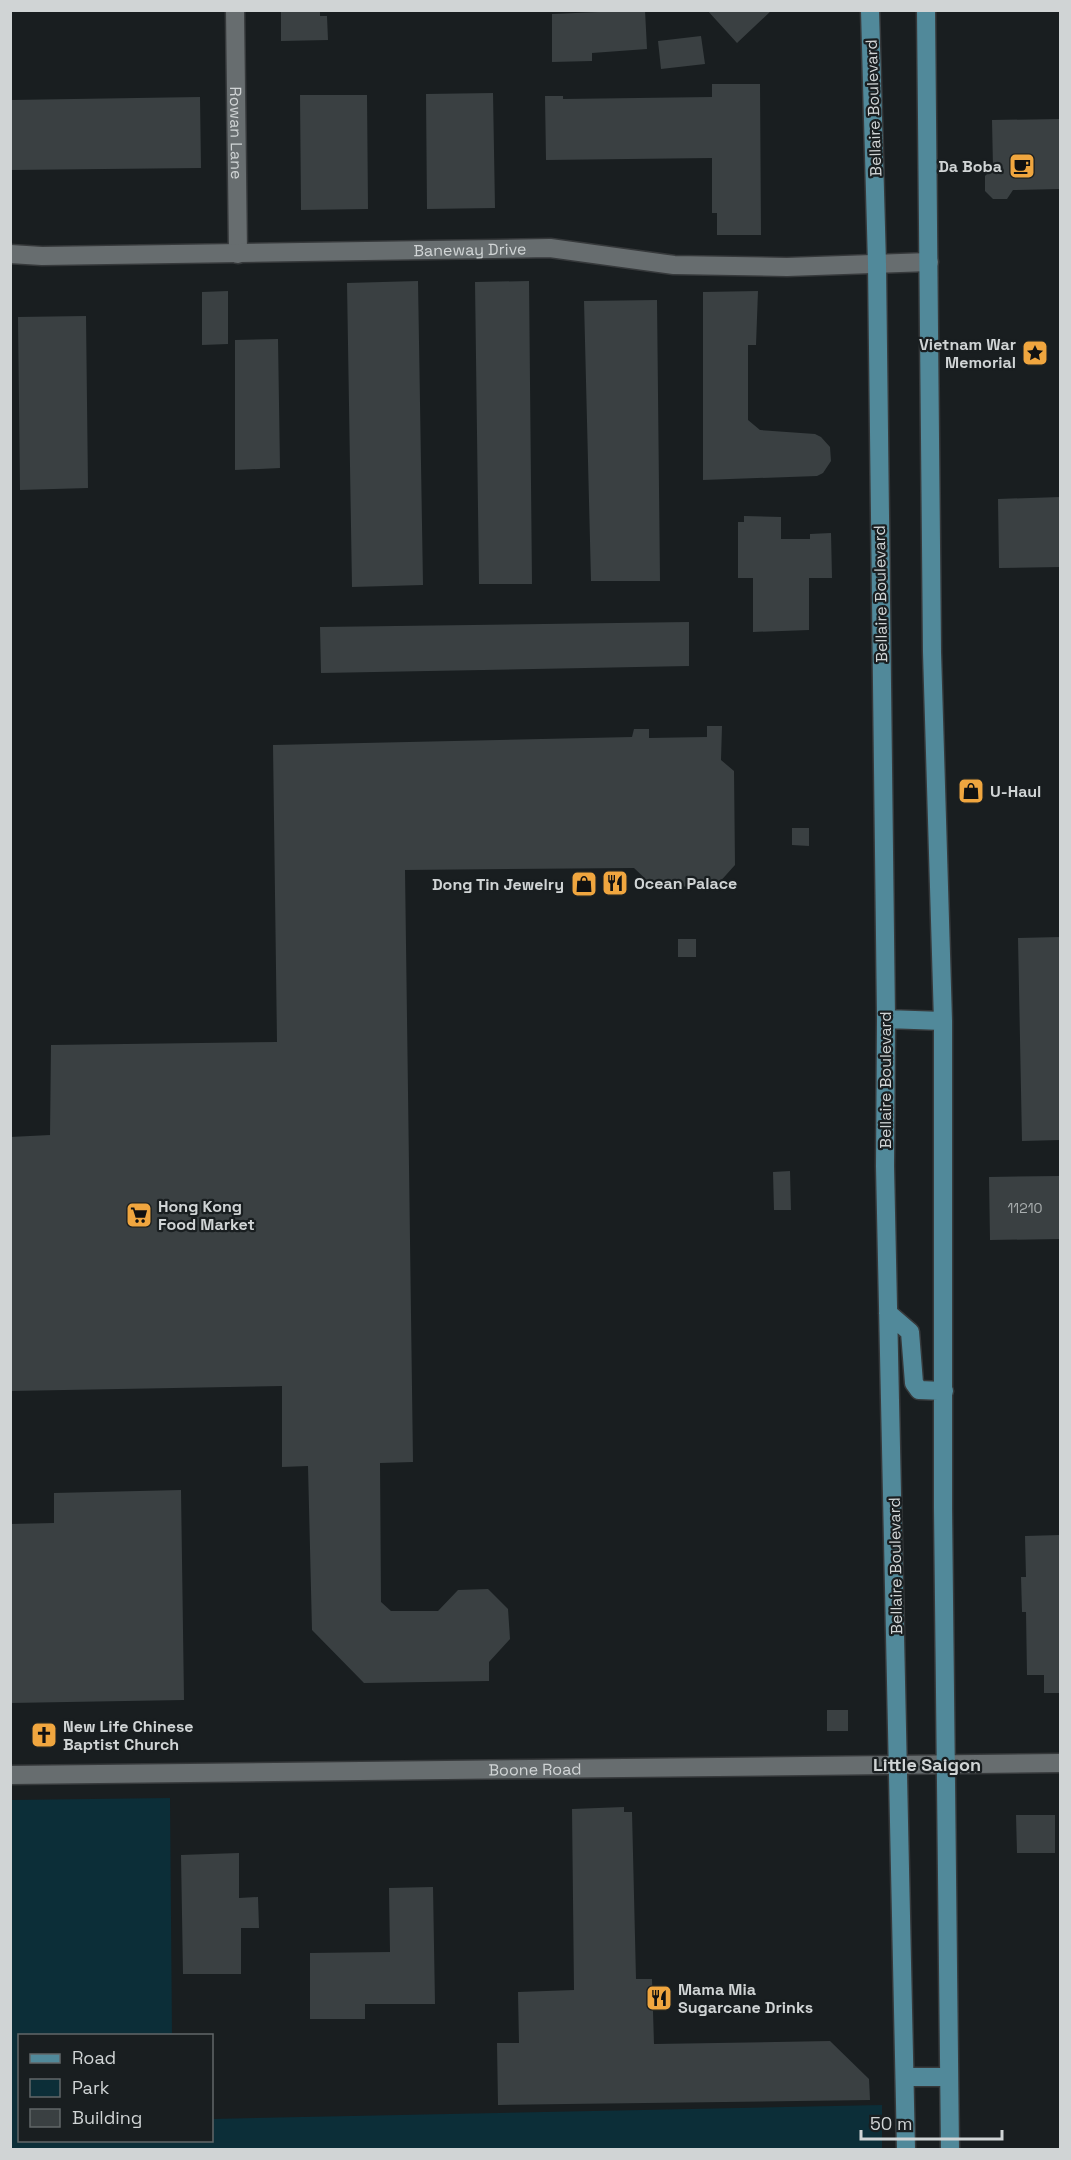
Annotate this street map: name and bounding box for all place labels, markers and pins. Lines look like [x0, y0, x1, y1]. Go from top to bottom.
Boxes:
cafe icon: Da Boba [1007, 151, 1037, 181]
place label: Da Boba [938, 156, 1002, 177]
place label: Vietnam War Memorial [919, 334, 1016, 373]
place icon: Vietnam War Memorial [1020, 338, 1050, 368]
shop icon: U-Haul [956, 776, 986, 806]
place label: U-Haul [990, 781, 1041, 802]
restaurant icon: Ocean Palace [600, 868, 630, 898]
shop icon: Dong Tin Jewelry [569, 869, 599, 899]
place label: Ocean Palace [634, 873, 737, 894]
place label: Dong Tin Jewelry [432, 874, 564, 895]
place label: Hong Kong Food Market [158, 1196, 255, 1235]
supermarket icon: Hong Kong Food Market [124, 1200, 154, 1230]
place label: New Life Chinese Baptist Church [63, 1716, 194, 1755]
church icon: New Life Chinese Baptist Church [29, 1720, 59, 1750]
place label: Mama Mia Sugarcane Drinks [678, 1979, 813, 2018]
restaurant icon: Mama Mia Sugarcane Drinks [644, 1983, 674, 2013]

